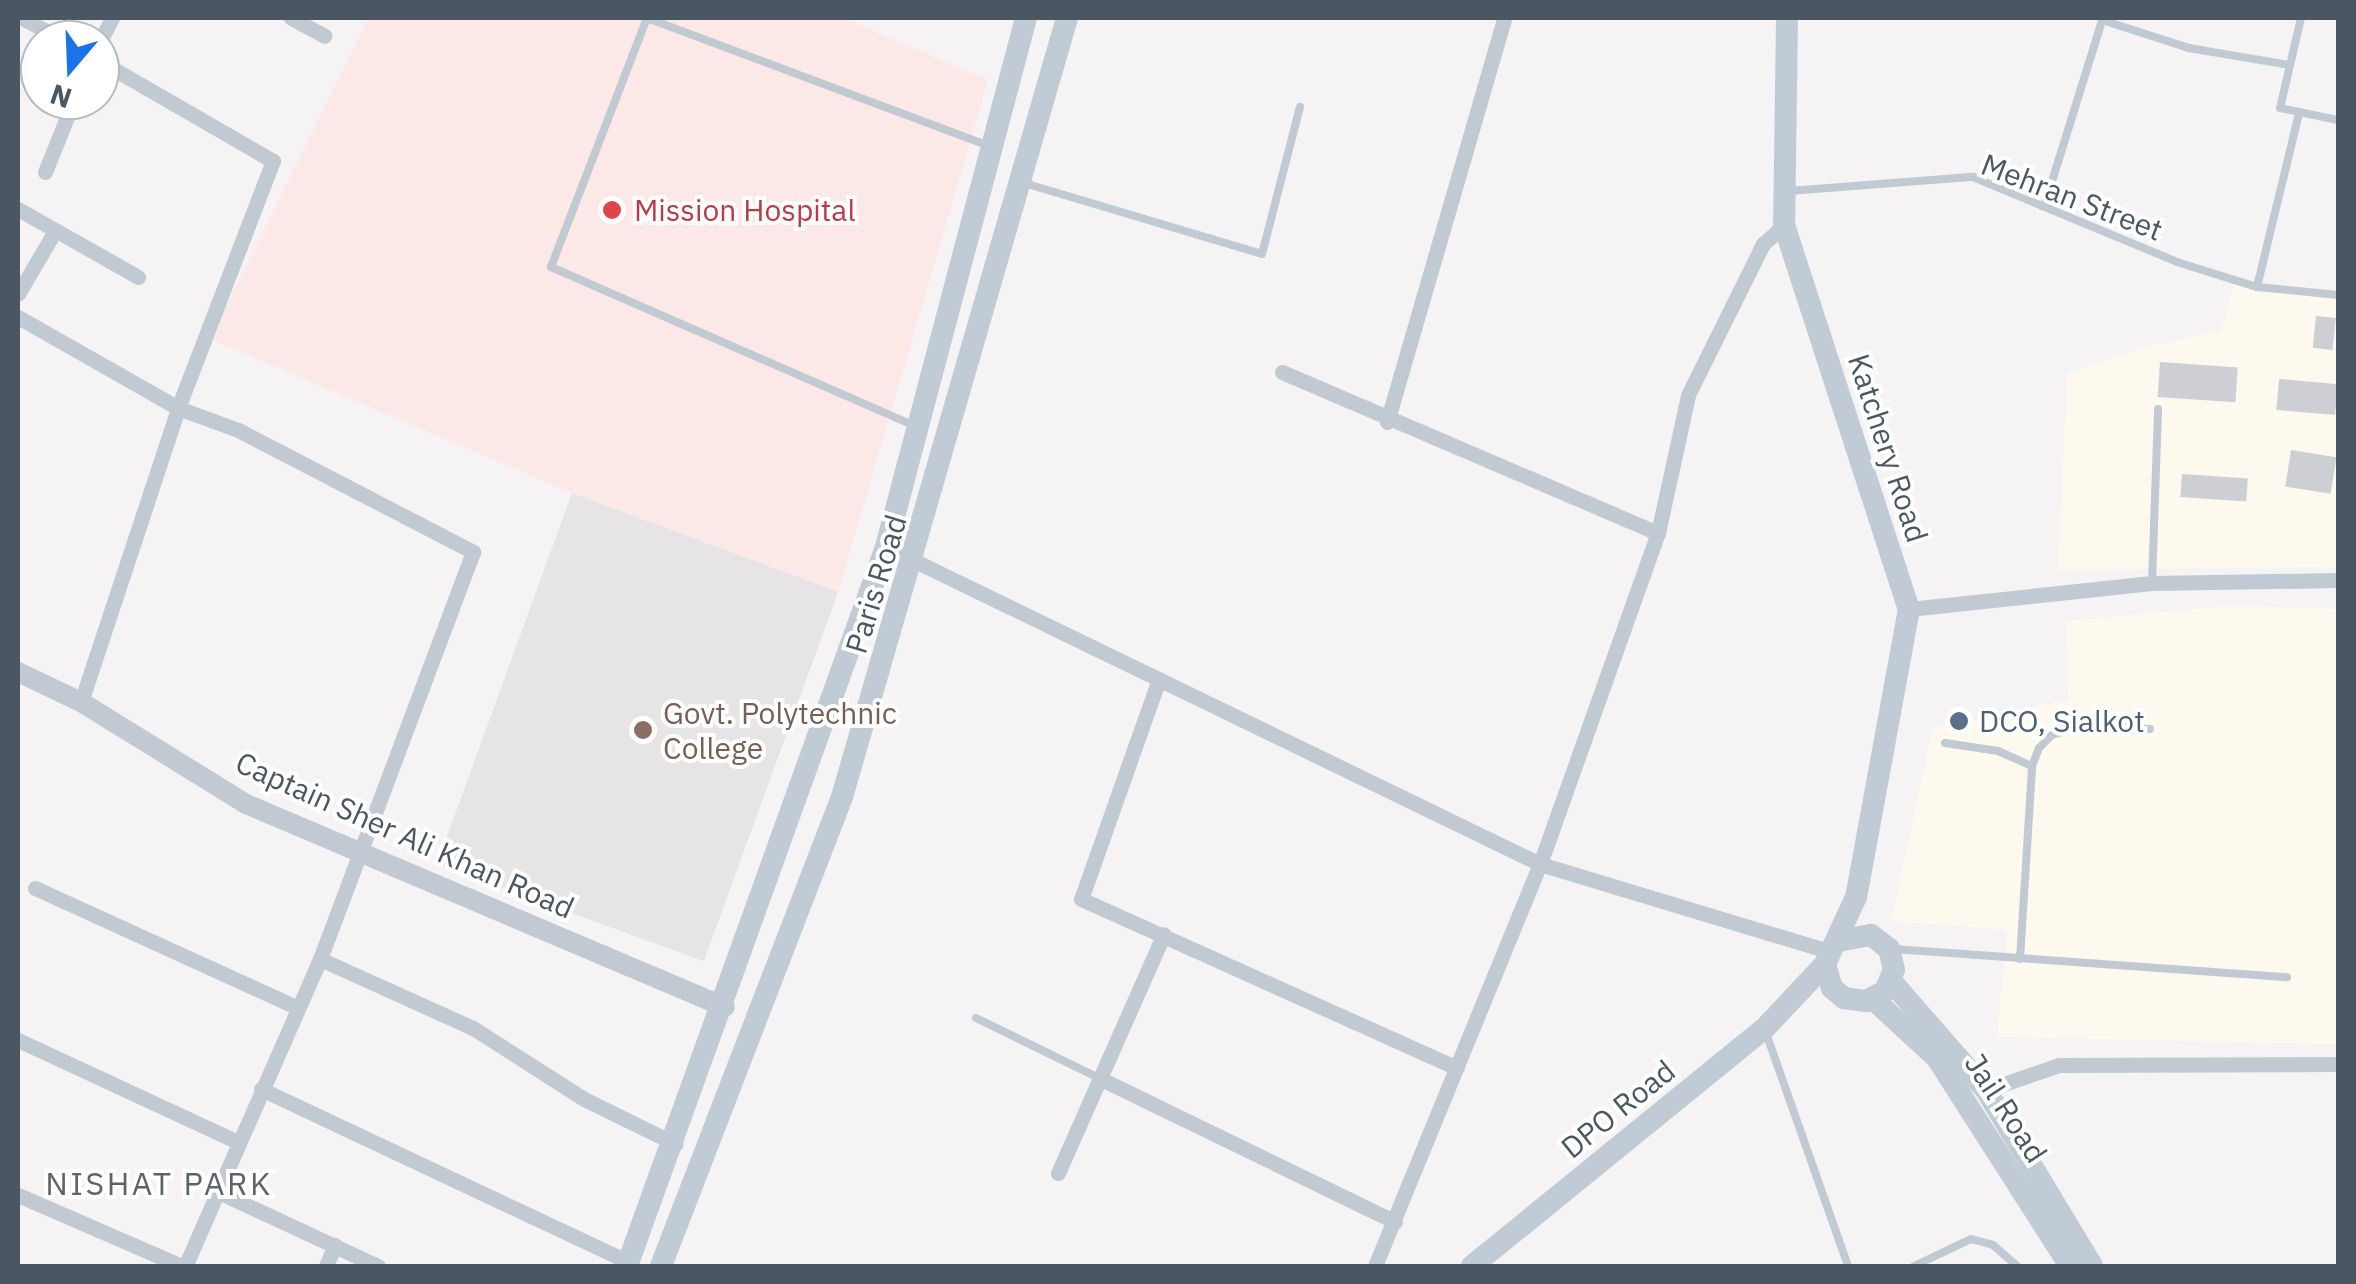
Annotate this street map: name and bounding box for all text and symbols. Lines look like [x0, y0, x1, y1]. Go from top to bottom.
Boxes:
north arrow [20, 20, 120, 120]
text: N [45, 76, 76, 118]
street label: Mehran Street [1976, 146, 2168, 248]
place label: Mission Hospital [634, 192, 856, 228]
marker: Mission Hospital [599, 197, 625, 223]
street label: Katchery Road [1841, 349, 1935, 547]
street label: Paris Road [838, 510, 914, 658]
place label: Govt. Polytechnic College [663, 695, 897, 766]
place label: DCO, Sialkot [1979, 703, 2145, 739]
marker: DCO, Sialkot [1948, 710, 1970, 732]
marker: Govt. Polytechnic College [632, 719, 654, 741]
street label: Captain Sher Ali Khan Road [230, 744, 580, 926]
street label: Jail Road [1957, 1047, 2055, 1169]
street label: DPO Road [1554, 1052, 1682, 1166]
district label: NISHAT PARK [45, 1164, 273, 1202]

